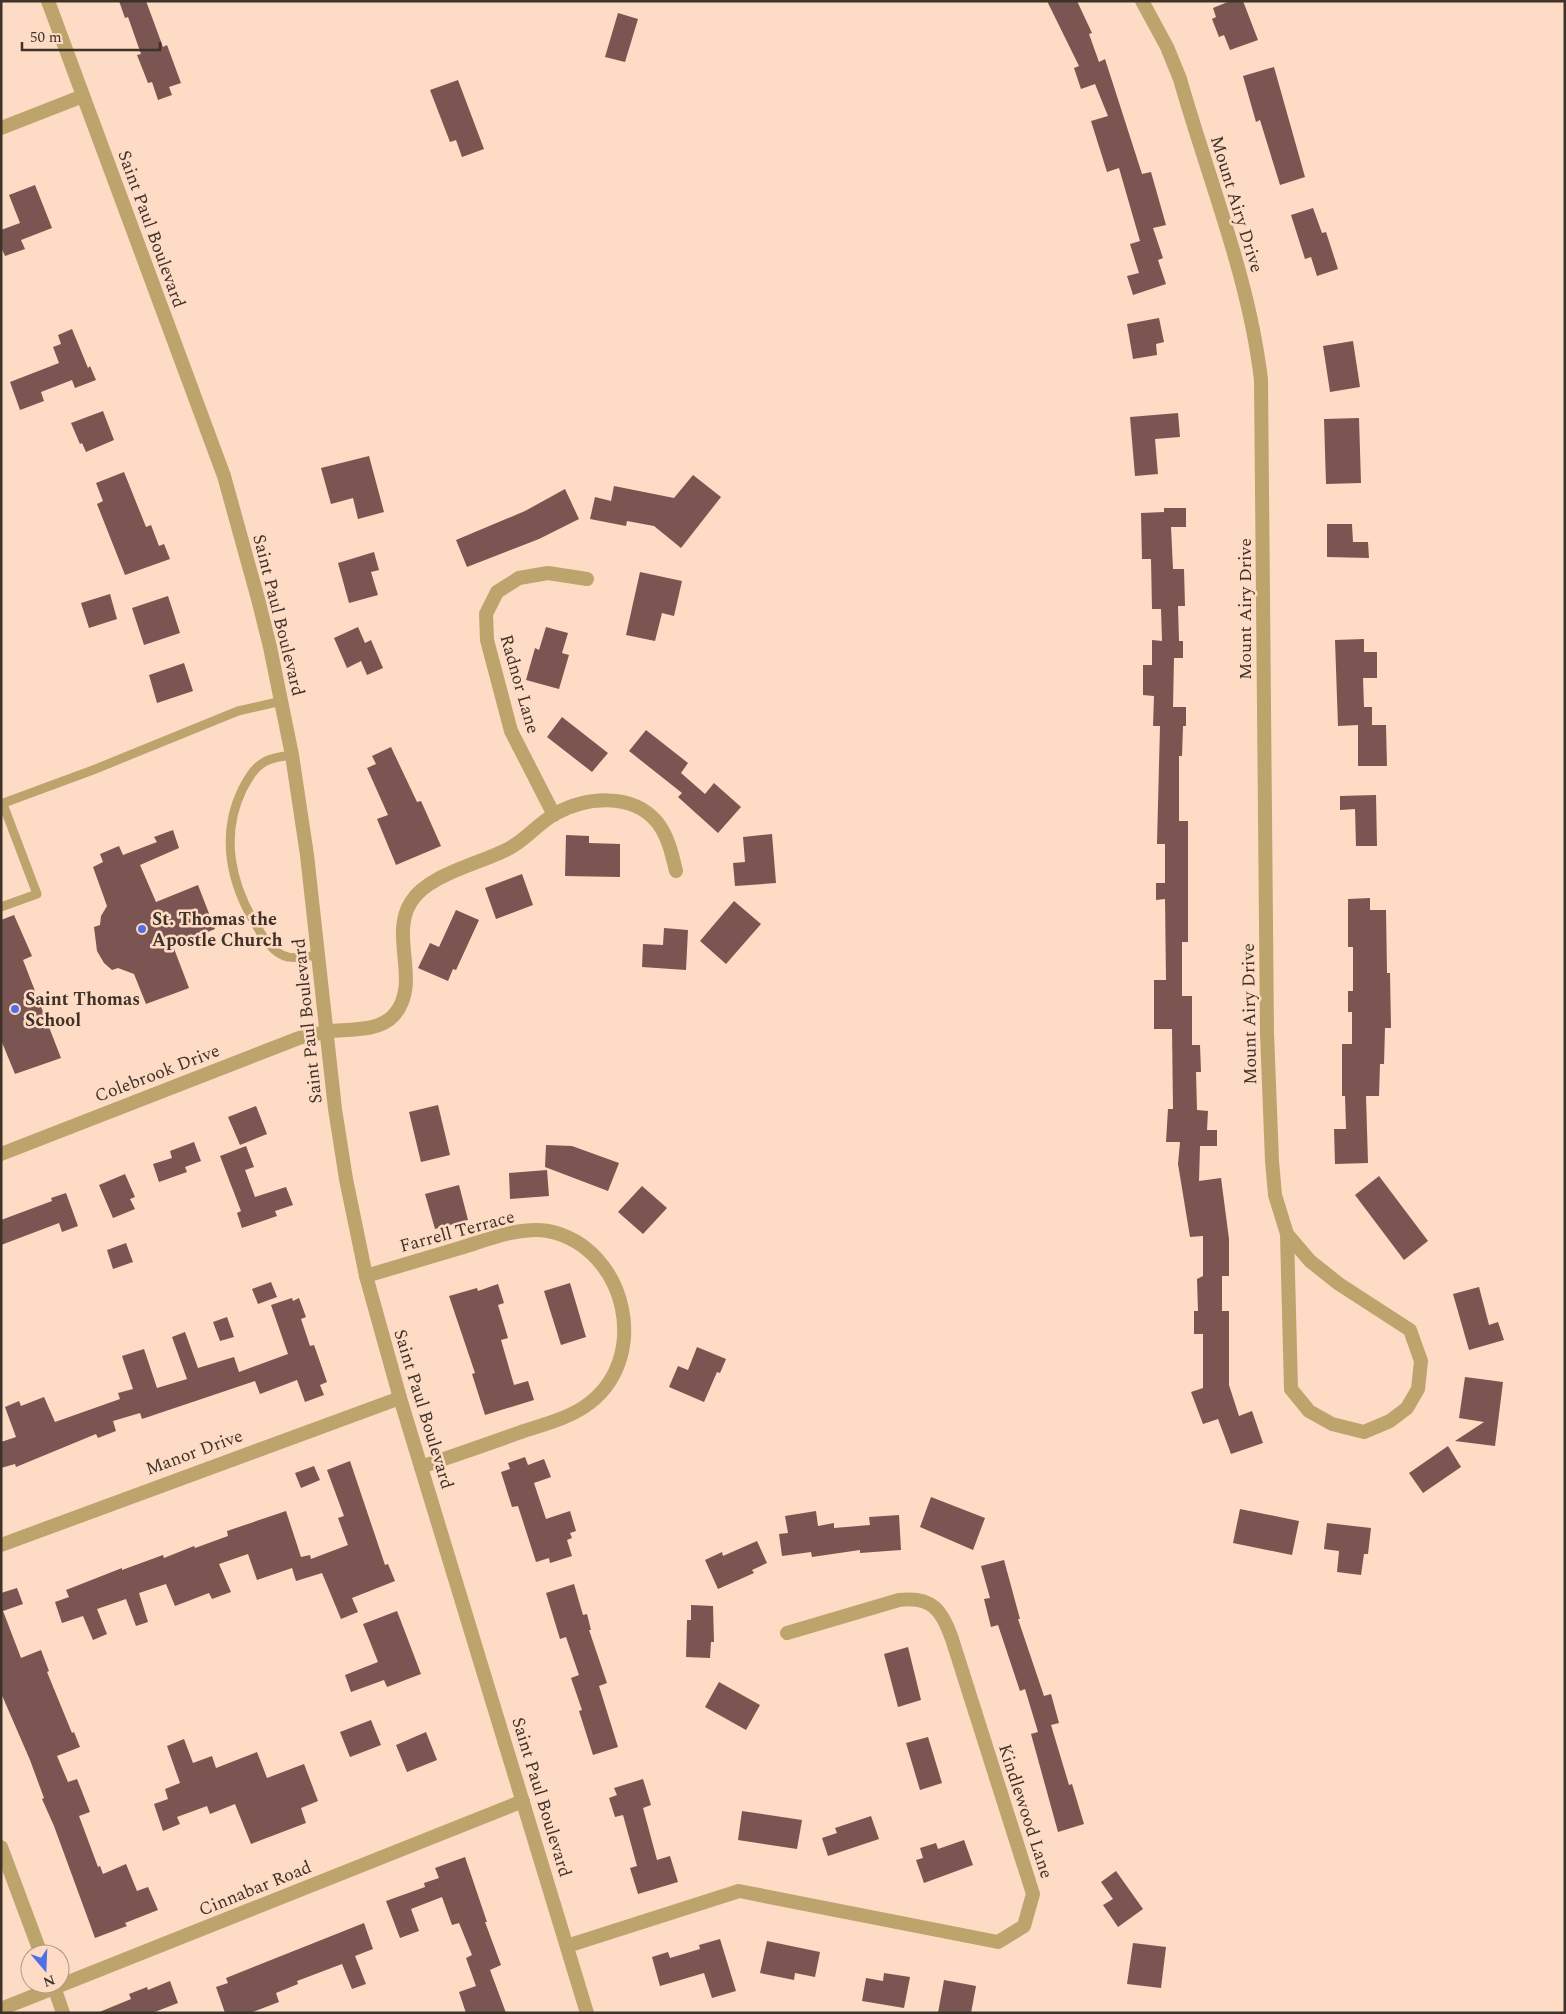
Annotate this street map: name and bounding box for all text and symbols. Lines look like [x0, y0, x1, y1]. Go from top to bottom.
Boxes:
scale bar [22, 20, 160, 52]
text: 50 m [30, 26, 62, 49]
street label: Mount Airy Drive [1203, 132, 1270, 276]
street label: Saint Paul Boulevard [110, 147, 193, 312]
street label: Saint Paul Boulevard [245, 531, 312, 699]
street label: Mount Airy Drive [1232, 538, 1259, 680]
street label: Radnor Lane [492, 631, 547, 737]
place label: St. Thomas the Apostle Church [152, 906, 283, 954]
marker: St. Thomas the Apostle Church [136, 923, 148, 935]
street label: Saint Paul Boulevard [285, 937, 330, 1105]
street label: Mount Airy Drive [1235, 943, 1264, 1085]
place label: Saint Thomas School [25, 986, 140, 1034]
marker: Saint Thomas School [9, 1003, 21, 1015]
street label: Colebrook Drive [91, 1037, 224, 1110]
street label: Farrell Terrace [397, 1203, 518, 1260]
street label: Saint Paul Boulevard [386, 1326, 461, 1492]
street label: Manor Drive [142, 1422, 247, 1483]
street label: Saint Paul Boulevard [504, 1714, 579, 1880]
street label: Kindlewood Lane [991, 1740, 1060, 1882]
street label: Cinnabar Road [195, 1854, 316, 1923]
north arrow [20, 1944, 70, 1994]
text: N [40, 1969, 58, 1993]

